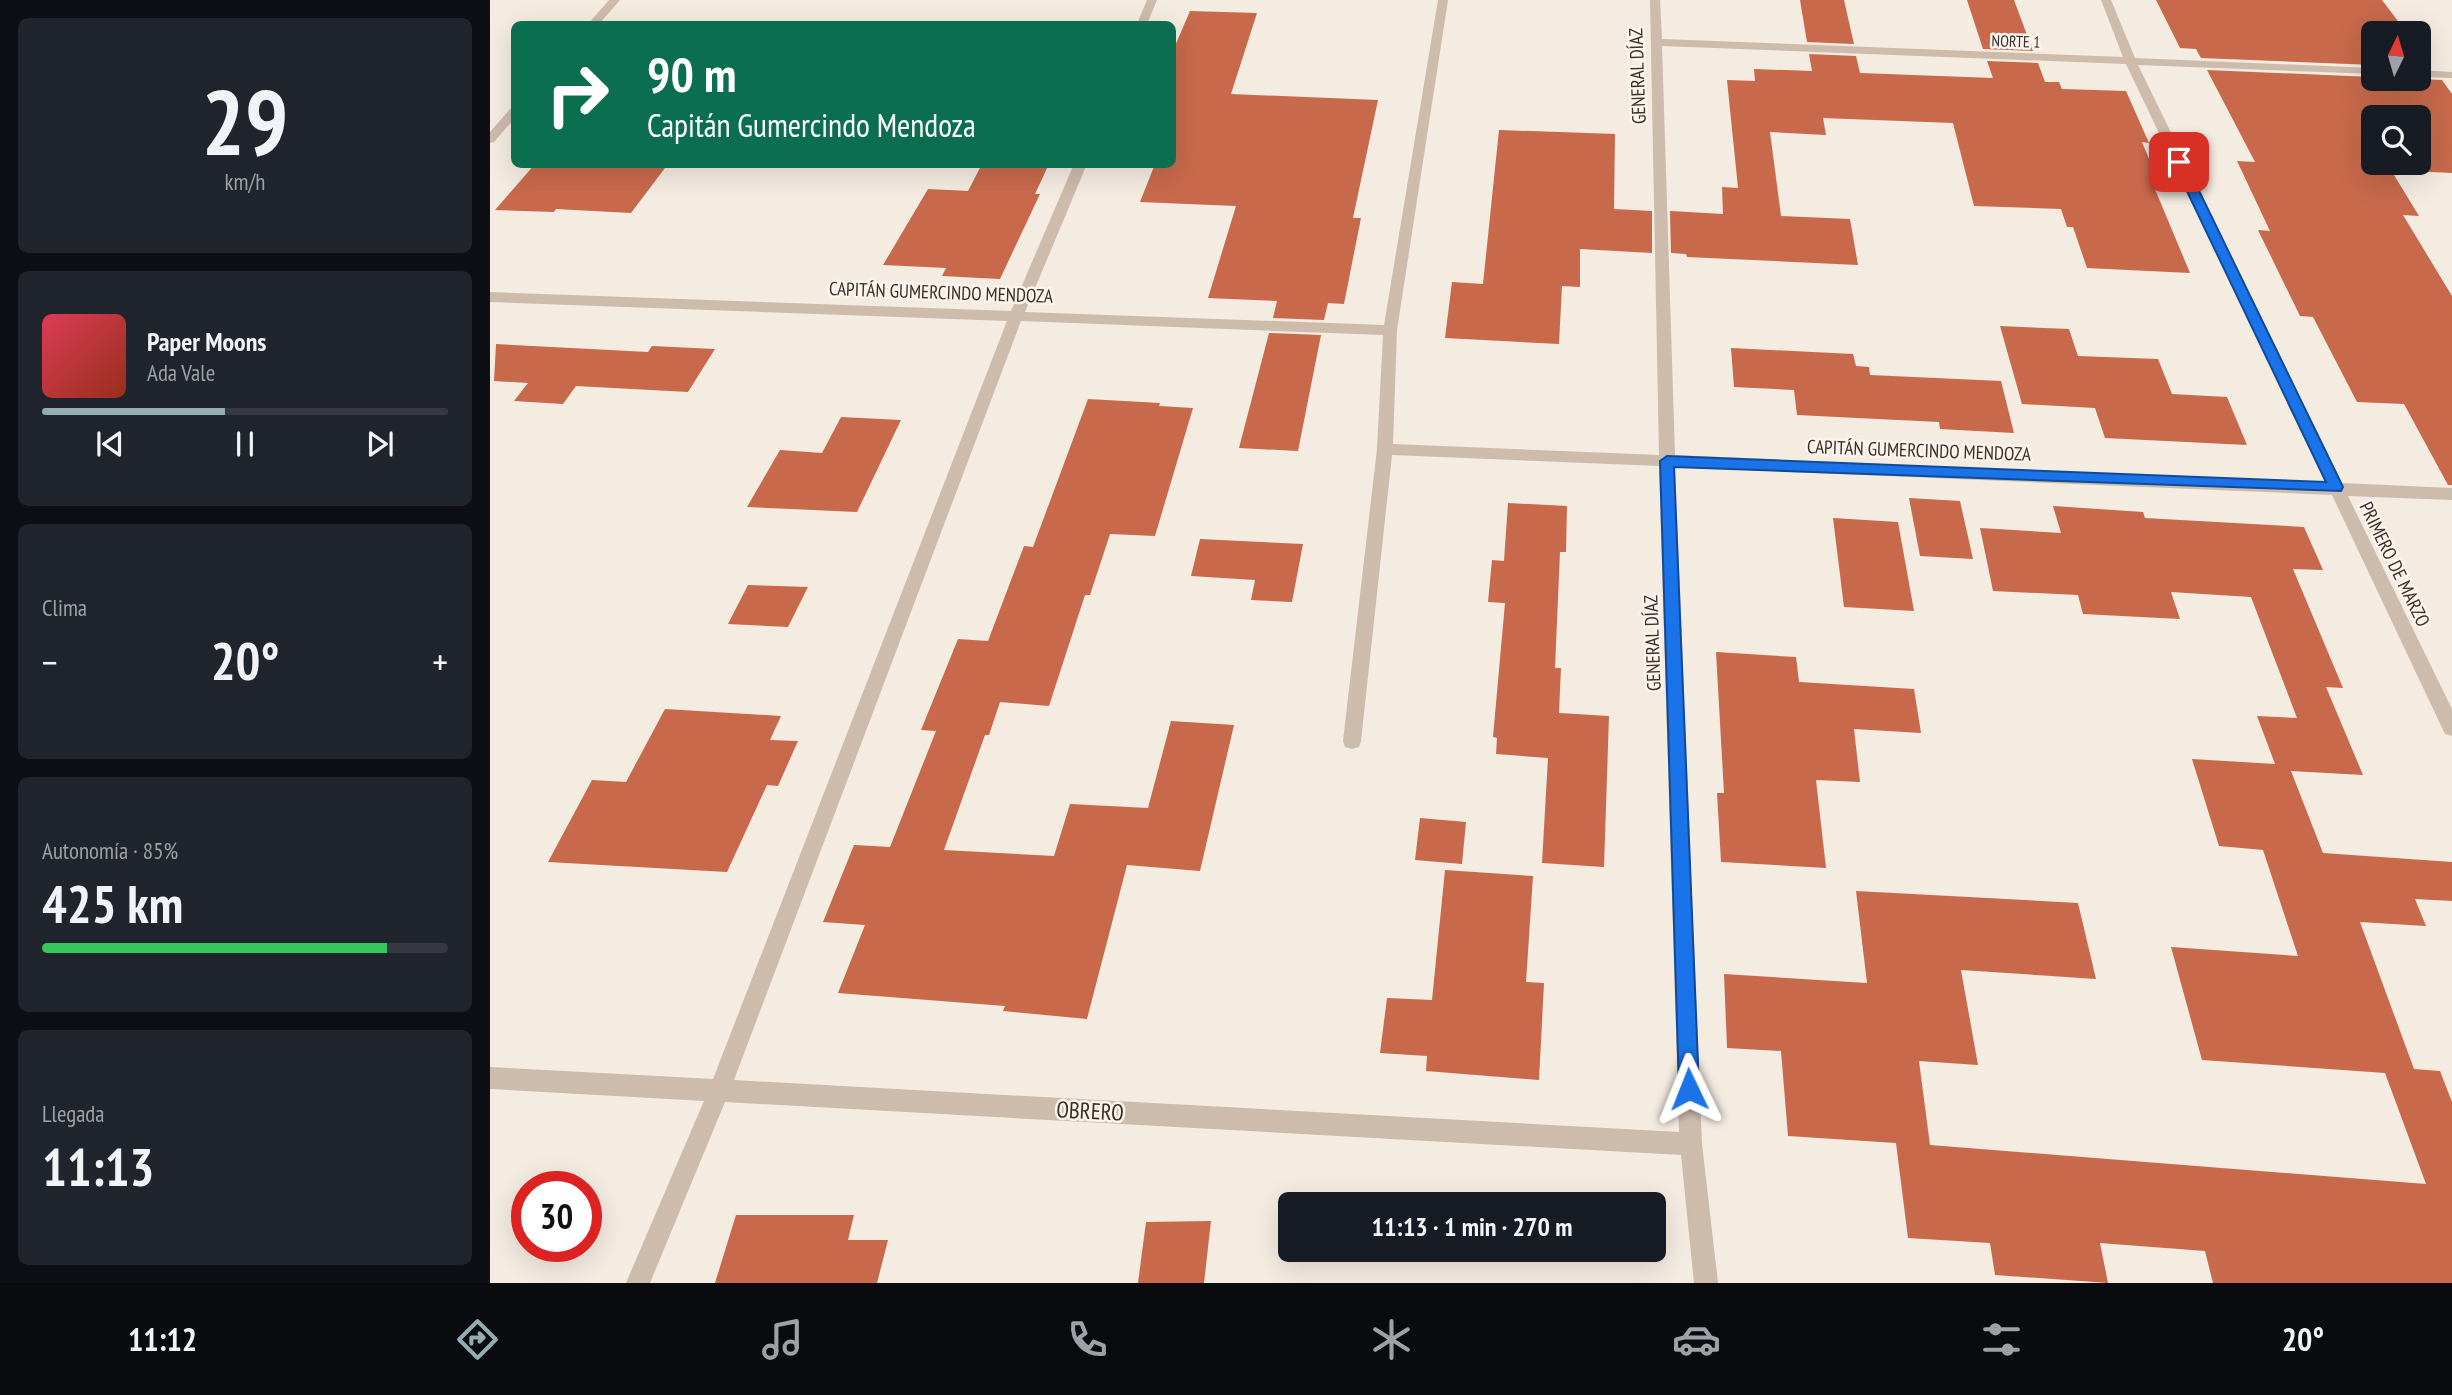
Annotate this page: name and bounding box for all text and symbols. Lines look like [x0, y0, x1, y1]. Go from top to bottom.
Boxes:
north arrow [2361, 21, 2431, 91]
map controls [2361, 21, 2431, 175]
street label: GENERAL DÍAZ [1623, 27, 1651, 125]
street label: NORTE 1 [1991, 30, 2041, 52]
text: 90 m [647, 42, 736, 106]
icon: right [532, 49, 623, 140]
text: 29 [202, 62, 289, 180]
text: Capitán Gumercindo Mendoza [647, 104, 976, 146]
button: search [2361, 105, 2431, 175]
pin [2149, 132, 2209, 192]
icon: arrive [2160, 143, 2198, 181]
text: km/h [225, 167, 265, 196]
street label: CAPITÁN GUMERCINDO MENDOZA [828, 276, 1054, 308]
text: Paper Moons [147, 325, 266, 358]
text: Ada Vale [147, 358, 215, 387]
icon: previous [91, 425, 129, 463]
icon: pause [226, 425, 264, 463]
icon: next [361, 425, 399, 463]
street label: CAPITÁN GUMERCINDO MENDOZA [1806, 434, 2032, 466]
street label: PRIMERO DE MARZO [2354, 498, 2436, 630]
text: Clima [42, 593, 87, 622]
street label: GENERAL DÍAZ [1638, 594, 1666, 692]
text: 20° [211, 627, 279, 694]
text: − [42, 637, 58, 686]
text: + [432, 637, 448, 686]
text: Autonomía · 85% [42, 836, 178, 865]
text: 425 km [42, 870, 183, 937]
position arrow [1652, 1052, 1726, 1126]
street label: OBRERO [1056, 1094, 1124, 1127]
text: Llegada [42, 1099, 105, 1128]
text: 11:13 [42, 1133, 154, 1200]
speed limit sign: 30 [511, 1171, 602, 1262]
text: 11:13 · 1 min · 270 m [1372, 1210, 1572, 1243]
icon: directions [453, 1315, 502, 1364]
icon: music [758, 1315, 807, 1364]
icon: phone [1063, 1315, 1112, 1364]
icon: climate [1367, 1315, 1416, 1364]
icon: car [1672, 1315, 1721, 1364]
icon: filters [1977, 1315, 2026, 1364]
text: 11:12 [128, 1318, 197, 1360]
text: 20° [2282, 1318, 2324, 1360]

